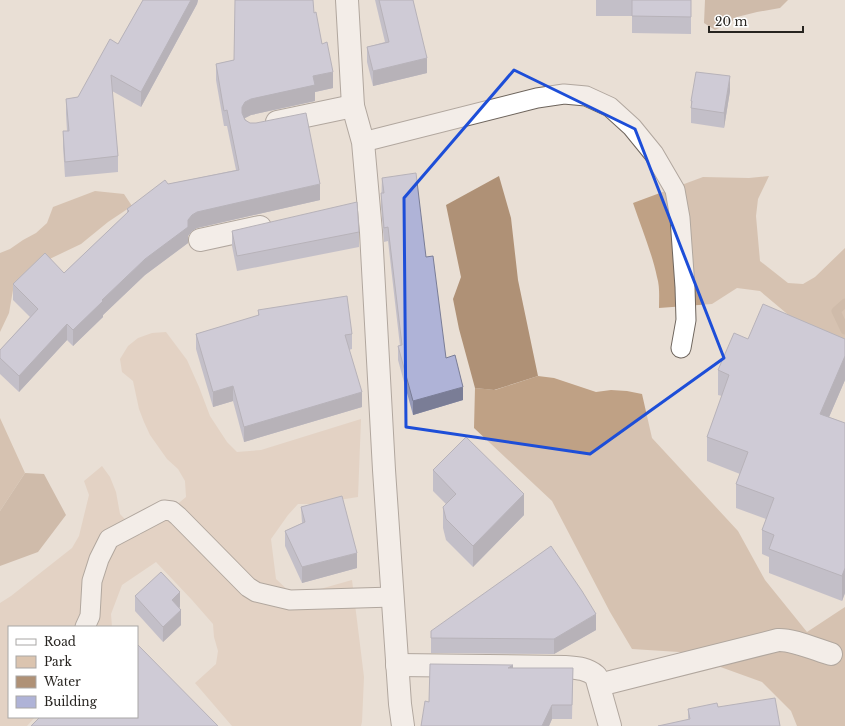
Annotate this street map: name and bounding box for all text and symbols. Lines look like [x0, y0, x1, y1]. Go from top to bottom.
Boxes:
scale bar [709, 8, 803, 34]
text: 20 m [715, 14, 747, 29]
legend [8, 626, 138, 718]
text: Road [44, 634, 76, 649]
text: Park [44, 654, 72, 669]
text: Water [43, 674, 81, 689]
text: Building [44, 694, 98, 709]

